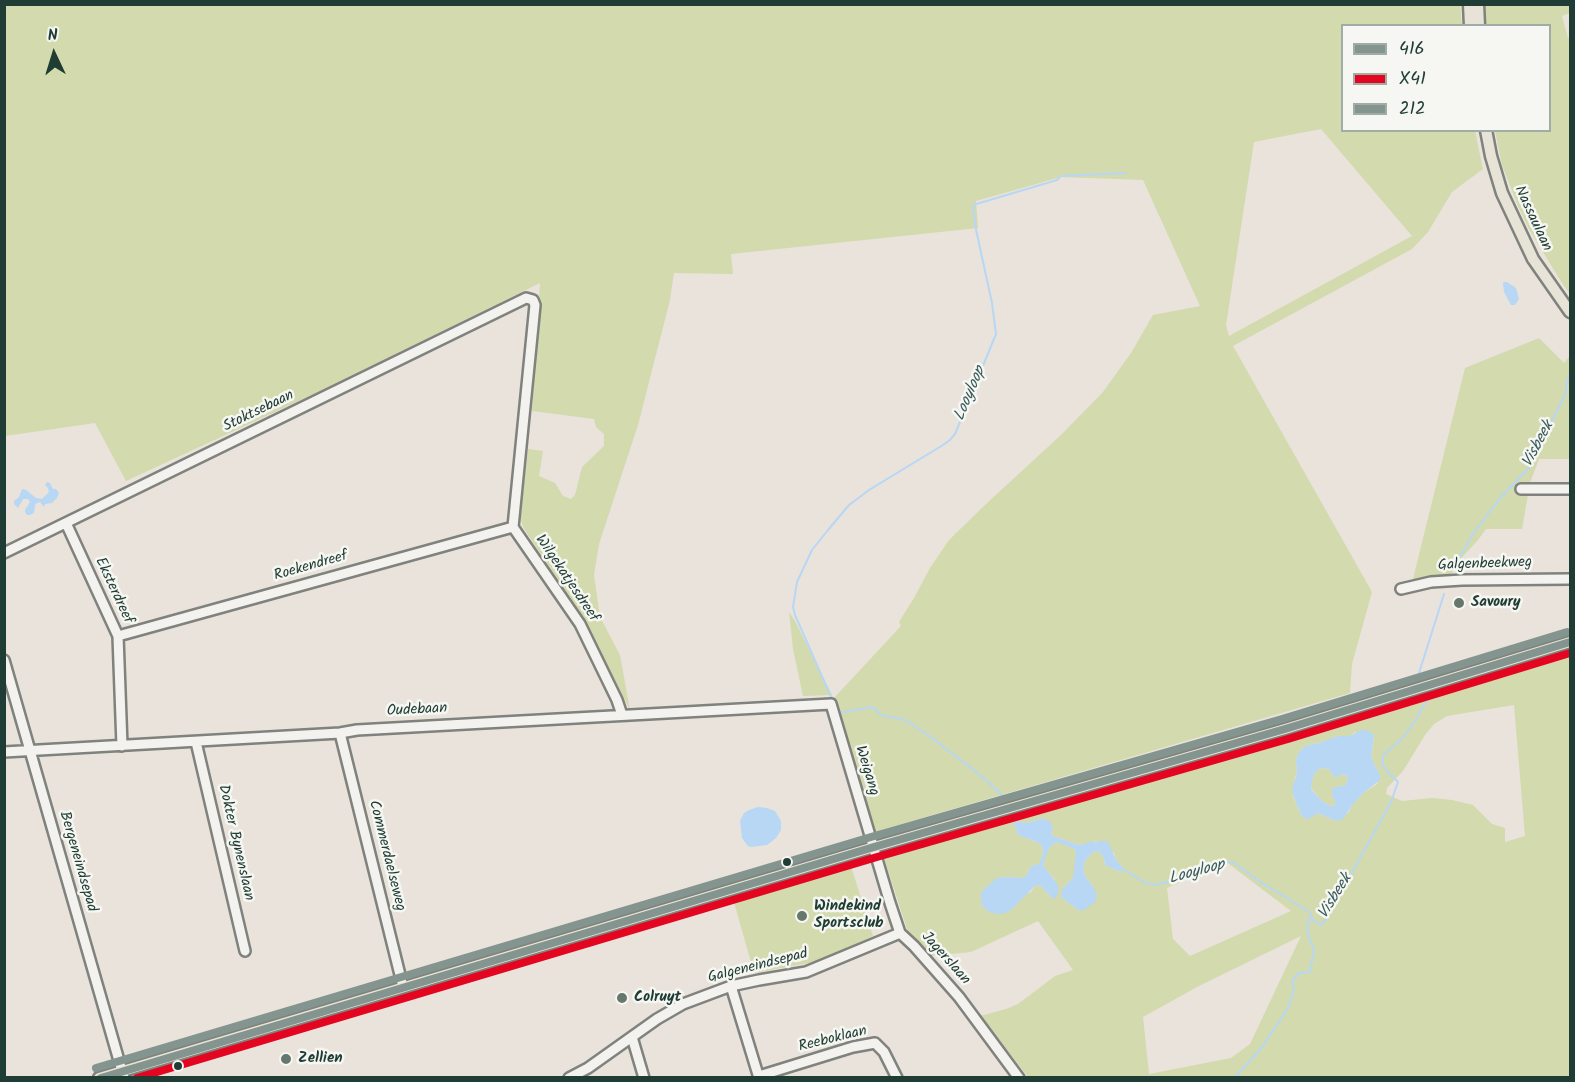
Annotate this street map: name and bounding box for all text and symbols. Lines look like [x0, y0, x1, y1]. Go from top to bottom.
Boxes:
text: N [47, 23, 59, 48]
north arrow [24, 24, 84, 84]
legend [1341, 24, 1551, 132]
text: 416 [1399, 35, 1425, 64]
text: X41 [1399, 65, 1426, 94]
text: 212 [1399, 95, 1426, 124]
street label: Nassaulaan [1509, 183, 1555, 255]
water label: Looyloop [951, 364, 991, 424]
street label: Stoktsebaan [221, 387, 297, 437]
water label: Visbeek [1519, 419, 1559, 471]
street label: Wilgekatjesdreef [530, 532, 602, 626]
street label: Roekendreef [272, 548, 350, 586]
street label: Galgenbeekweg [1438, 554, 1532, 576]
street label: Eksterdreef [90, 555, 136, 627]
place label: Savoury [1471, 594, 1521, 612]
marker: Savoury [1452, 596, 1466, 610]
street label: Oudebaan [386, 700, 448, 722]
street label: Weigang [850, 744, 882, 798]
street label: Dokter Bynenslaan [213, 783, 257, 903]
street label: Commerdaelseweg [364, 799, 408, 913]
street label: Bergeneindsepad [54, 810, 100, 914]
unlabelled marker [781, 856, 793, 868]
water label: Looyloop [1167, 856, 1227, 890]
water label: Visbeek [1315, 871, 1357, 923]
place label: Windekind Sportsclub [814, 898, 884, 933]
marker: Windekind Sportsclub [795, 909, 809, 923]
street label: Jagerslaan [917, 929, 973, 989]
street label: Galgeneindsepad [706, 946, 810, 988]
place label: Colruyt [634, 989, 681, 1007]
marker: Colruyt [615, 991, 629, 1005]
street label: Reeboklaan [797, 1023, 869, 1057]
place label: Zellien [298, 1050, 343, 1068]
marker: Zellien [279, 1052, 293, 1066]
unlabelled marker [172, 1060, 184, 1072]

